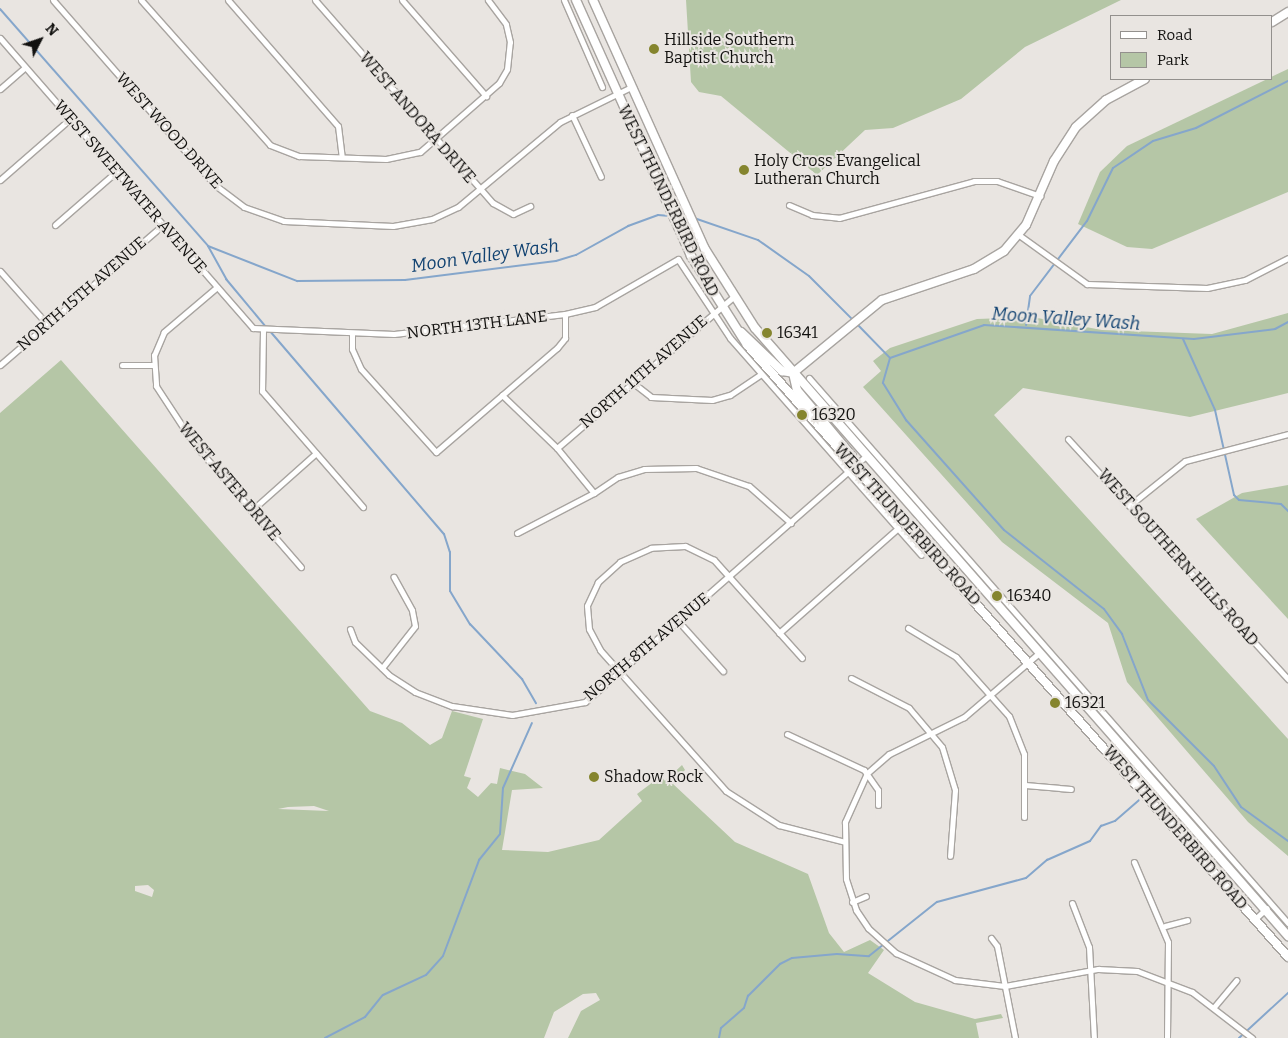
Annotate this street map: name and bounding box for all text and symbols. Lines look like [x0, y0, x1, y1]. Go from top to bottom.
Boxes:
north arrow [15, 15, 65, 65]
legend [1110, 15, 1273, 80]
text: N [42, 20, 62, 39]
text: Road [1157, 26, 1192, 44]
place label: Hillside Southern Baptist Church [664, 30, 794, 68]
marker: Hillside Southern Baptist Church [648, 43, 660, 55]
street label: WEST ANDORA DRIVE [355, 49, 479, 187]
text: Park [1157, 51, 1189, 69]
street label: WEST WOOD DRIVE [112, 69, 226, 193]
street label: WEST SWEETWATER AVENUE [50, 97, 210, 277]
street label: WEST THUNDERBIRD ROAD [613, 102, 723, 300]
place label: Holy Cross Evangelical Lutheran Church [754, 151, 921, 189]
marker: Holy Cross Evangelical Lutheran Church [738, 164, 750, 176]
street label: NORTH 15TH AVENUE [14, 233, 150, 355]
water label: Moon Valley Wash [410, 235, 560, 277]
water label: Moon Valley Wash [991, 303, 1141, 335]
street label: NORTH 13TH LANE [406, 307, 548, 343]
street label: NORTH 11TH AVENUE [576, 311, 712, 433]
place label: 16341 [777, 323, 818, 343]
marker: 16341 [761, 327, 773, 339]
place label: 16320 [812, 405, 856, 425]
marker: 16320 [796, 409, 808, 421]
street label: WEST ASTER DRIVE [174, 419, 284, 545]
street label: WEST THUNDERBIRD ROAD [829, 440, 985, 610]
street label: WEST SOUTHERN HILLS ROAD [1093, 466, 1263, 650]
place label: 16340 [1007, 586, 1051, 606]
street label: NORTH 8TH AVENUE [580, 589, 714, 705]
marker: 16340 [991, 590, 1003, 602]
place label: 16321 [1065, 693, 1105, 713]
marker: 16321 [1049, 697, 1061, 709]
street label: WEST THUNDERBIRD ROAD [1099, 742, 1251, 914]
place label: Shadow Rock [604, 767, 703, 787]
marker: Shadow Rock [588, 771, 600, 783]

